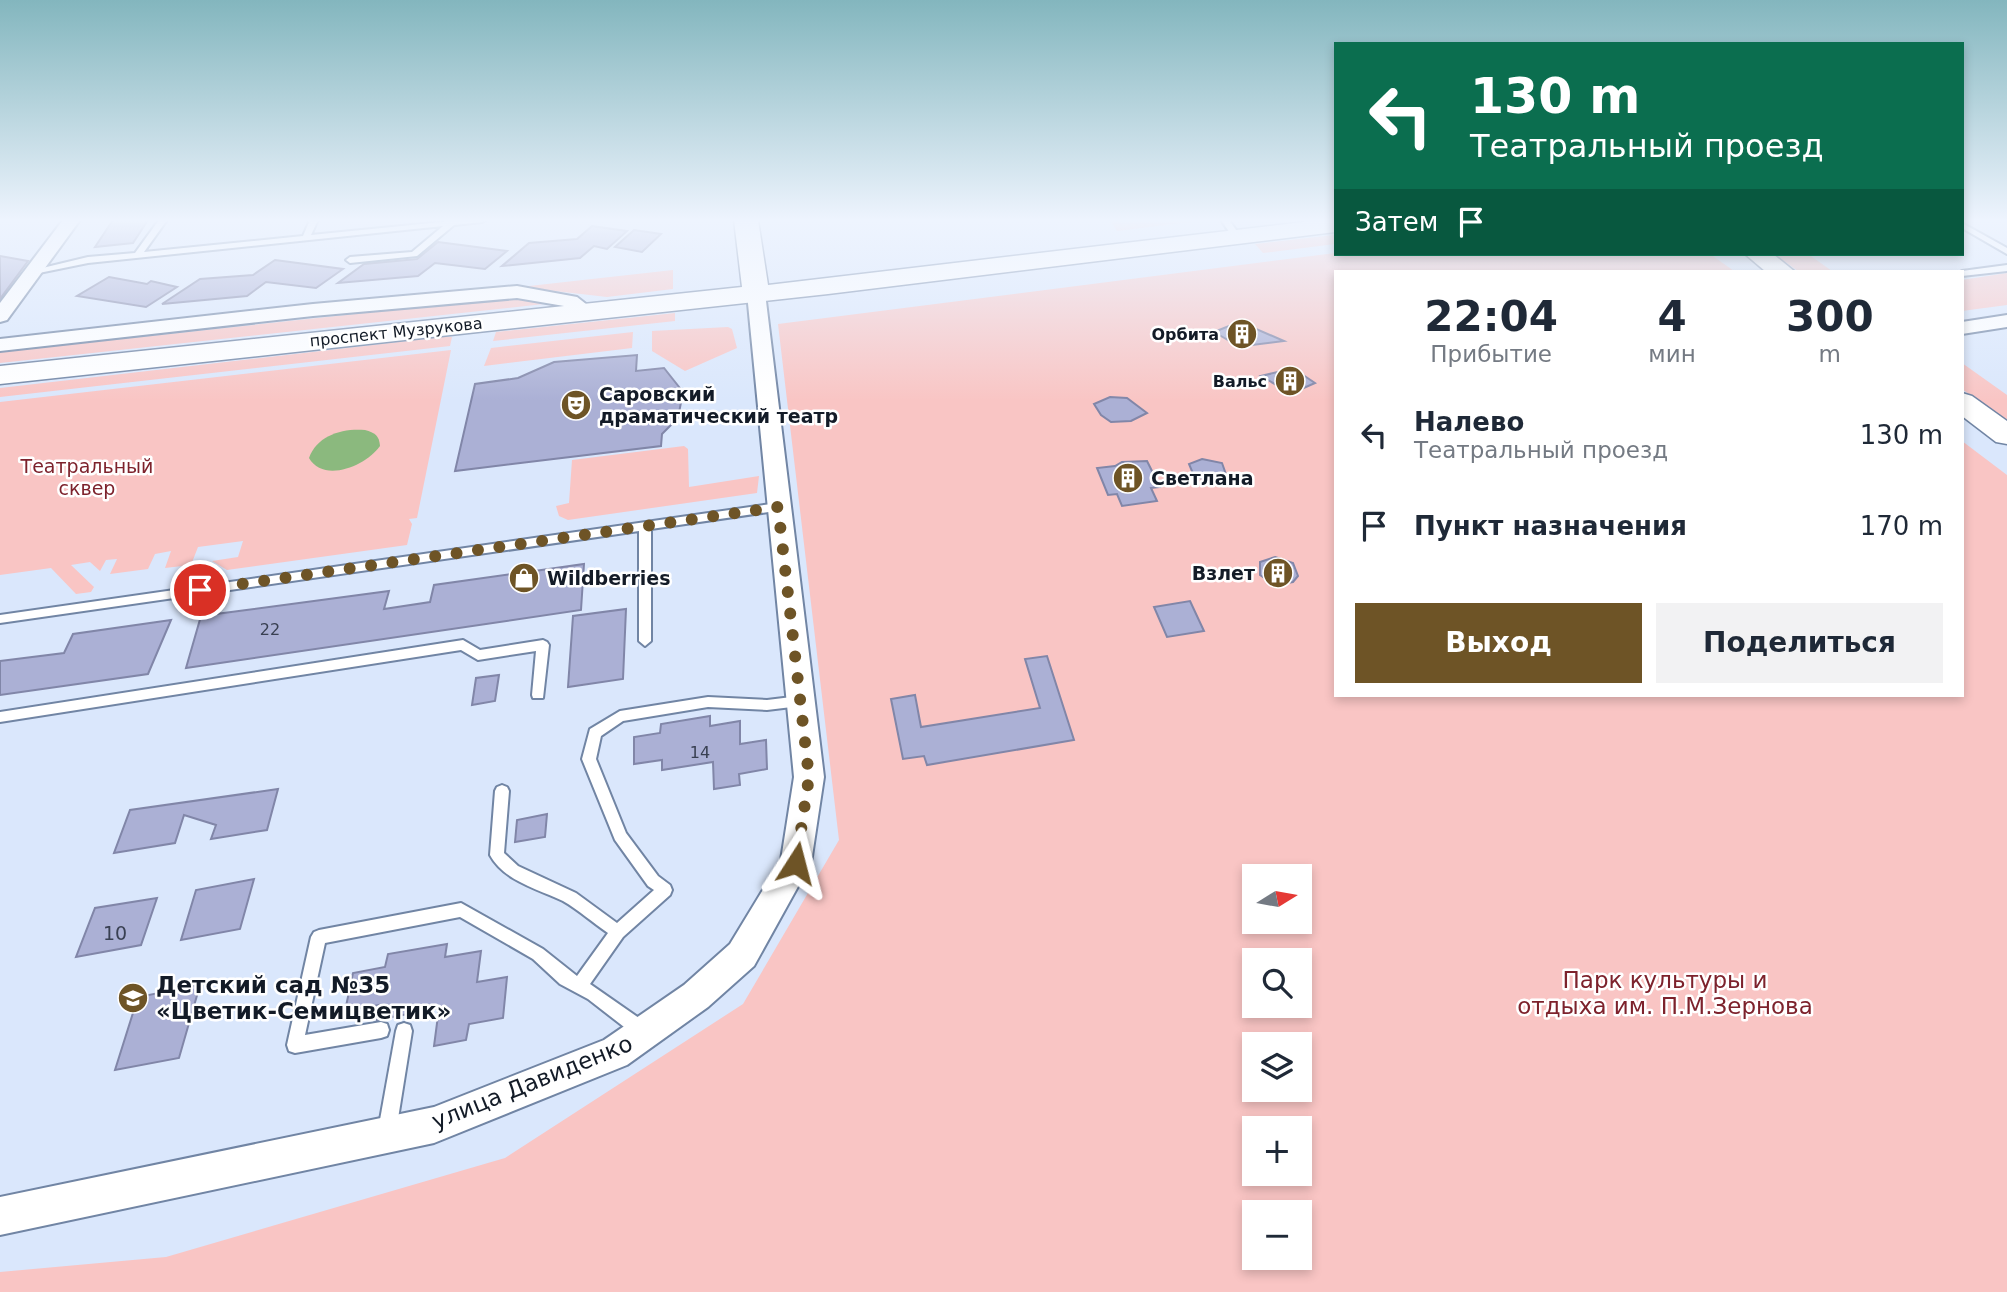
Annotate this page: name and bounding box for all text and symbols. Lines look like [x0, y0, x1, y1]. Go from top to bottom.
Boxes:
text: 130 m [1470, 68, 1640, 125]
icon: left [1355, 70, 1446, 161]
text: Театральный проезд [1470, 127, 1824, 165]
icon: arrive [1452, 203, 1490, 241]
text: Затем [1355, 207, 1438, 237]
text: 22:04 [1424, 292, 1558, 341]
text: 4 [1657, 292, 1687, 341]
text: 300 [1786, 292, 1874, 341]
street label: проспект Музрукова [309, 313, 483, 351]
building icon: Орбита [1225, 317, 1259, 351]
place label: Орбита [1151, 325, 1219, 344]
text: Прибытие [1430, 341, 1552, 367]
text: мин [1648, 341, 1696, 367]
text: m [1819, 341, 1841, 367]
building icon: Вальс [1273, 364, 1307, 398]
place label: Вальс [1213, 372, 1267, 391]
place label: Саровский драматический театр [599, 383, 838, 427]
theatre icon: Саровский драматический театр [559, 388, 593, 422]
text: Налево [1414, 407, 1524, 437]
icon: left [1355, 416, 1393, 454]
text: 130 m [1860, 420, 1943, 450]
text: Театральный проезд [1414, 437, 1668, 463]
park label: Театральный сквер [20, 455, 153, 499]
building icon: Светлана [1111, 461, 1145, 495]
place label: Светлана [1151, 467, 1254, 489]
icon: arrive [1355, 507, 1393, 545]
text: Пункт назначения [1414, 511, 1687, 541]
text: 170 m [1860, 511, 1943, 541]
building icon: Взлет [1261, 556, 1295, 590]
pin [170, 560, 230, 620]
shop icon: Wildberries [507, 561, 541, 595]
place label: Взлет [1192, 562, 1255, 584]
place label: Wildberries [547, 567, 671, 589]
icon: arrive [181, 571, 219, 609]
button: Выход [1355, 603, 1642, 683]
button: Поделиться [1656, 603, 1943, 683]
house number: 22 [260, 620, 280, 639]
house number: 14 [690, 743, 710, 762]
position arrow [759, 826, 833, 900]
north arrow [1242, 864, 1312, 934]
map controls [1242, 864, 1312, 1270]
house number: 10 [103, 922, 127, 944]
button: search [1242, 948, 1312, 1018]
park label: Парк культуры и отдыха им. П.М.Зернова [1517, 967, 1813, 1019]
place label: Детский сад №35 «Цветик-Семицветик» [156, 972, 451, 1024]
school or university icon: Детский сад №35 «Цветик-Семицветик» [116, 981, 150, 1015]
street label: улица Давиденко [428, 1030, 636, 1134]
button: layers [1242, 1032, 1312, 1102]
button: + [1242, 1116, 1312, 1186]
button: − [1242, 1200, 1312, 1270]

